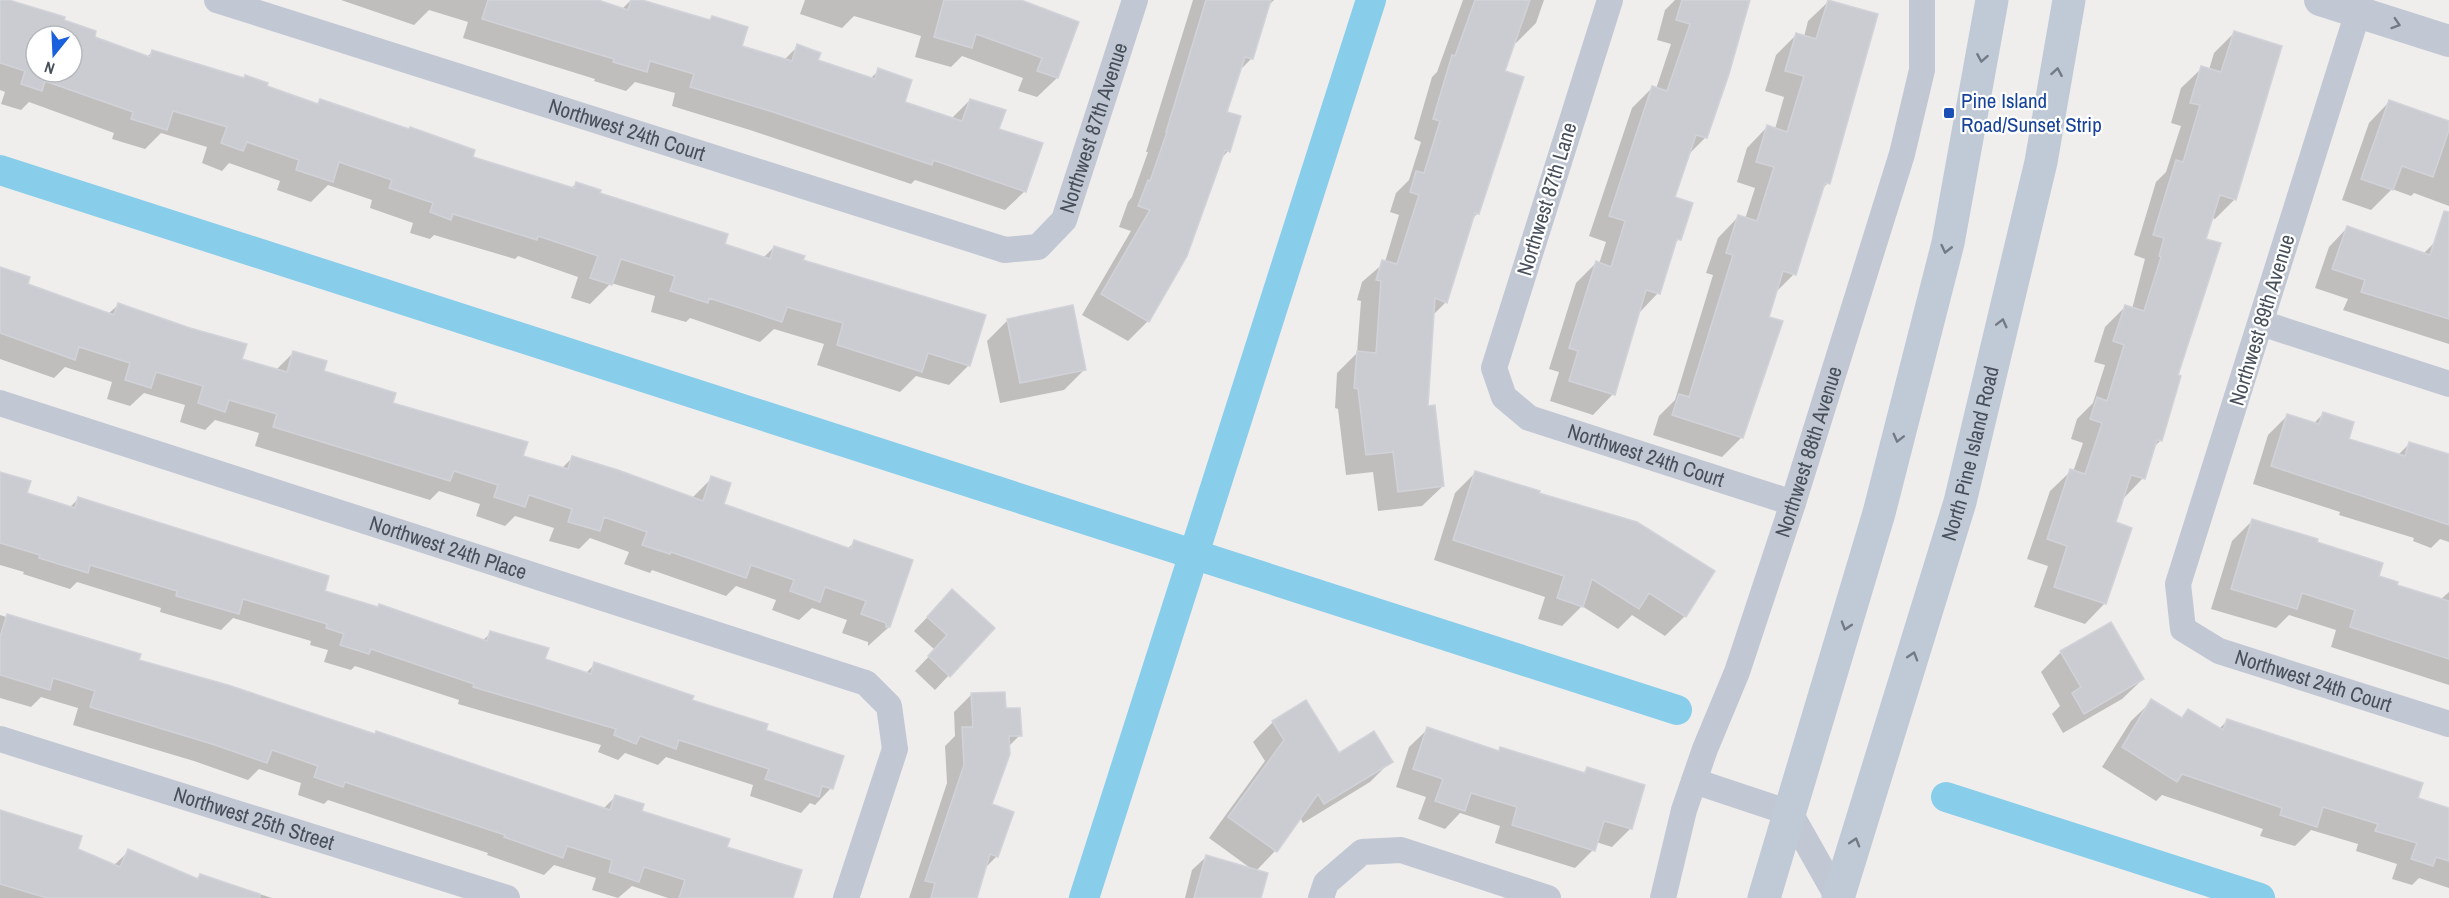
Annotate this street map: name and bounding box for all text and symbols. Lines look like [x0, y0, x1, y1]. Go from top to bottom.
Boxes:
one-way arrow [2390, 17, 2401, 29]
north arrow [24, 24, 84, 84]
street label: Northwest 87th Avenue [1052, 39, 1134, 217]
one-way arrow [1976, 53, 1988, 62]
text: N [41, 56, 57, 80]
one-way arrow [2050, 67, 2062, 76]
place label: Pine Island Road/Sunset Strip [1961, 86, 2102, 139]
street label: Northwest 24th Court [545, 91, 709, 168]
marker: Pine Island Road/Sunset Strip [1942, 106, 1956, 120]
street label: Northwest 87th Lane [1509, 119, 1584, 279]
street label: Northwest 89th Avenue [2222, 231, 2301, 409]
one-way arrow [1940, 244, 1953, 254]
one-way arrow [1995, 318, 2008, 328]
street label: Northwest 88th Avenue [1768, 362, 1849, 541]
street label: North Pine Island Road [1934, 363, 2006, 544]
street label: Northwest 24th Court [1564, 416, 1728, 494]
one-way arrow [1893, 433, 1906, 443]
street label: Northwest 24th Place [366, 508, 531, 586]
one-way arrow [1841, 620, 1853, 631]
street label: Northwest 24th Court [2231, 642, 2396, 719]
one-way arrow [1906, 651, 1918, 662]
street label: Northwest 25th Street [170, 779, 338, 857]
one-way arrow [1848, 837, 1860, 848]

